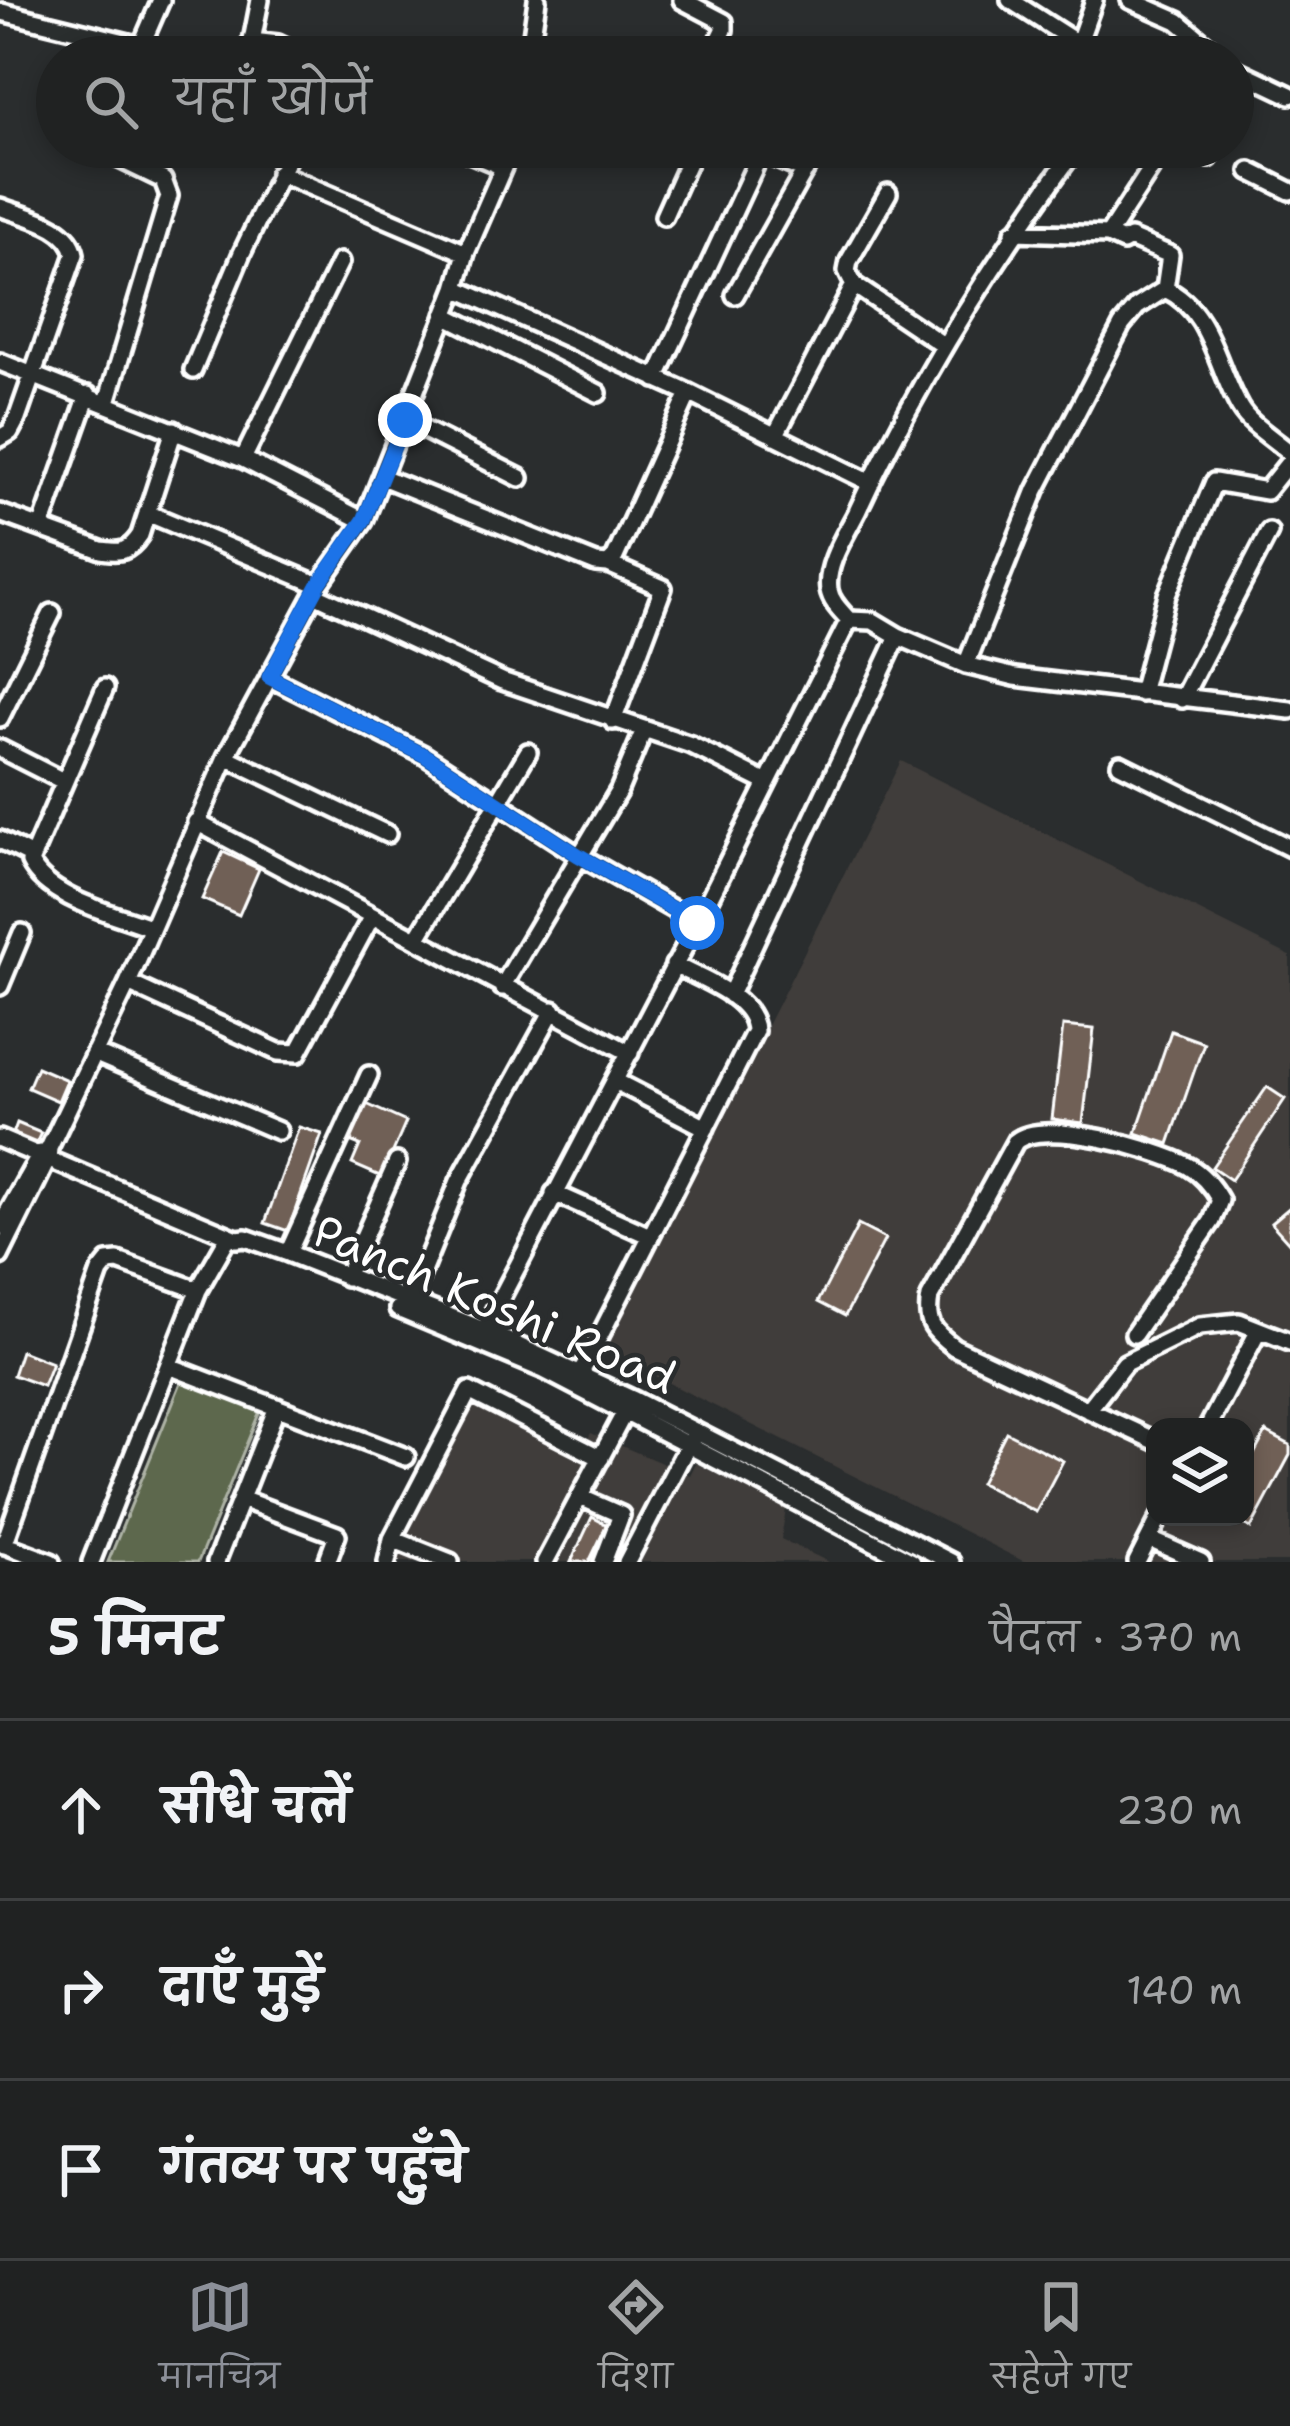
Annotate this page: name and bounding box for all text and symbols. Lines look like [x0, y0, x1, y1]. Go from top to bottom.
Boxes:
search box [36, 36, 1254, 168]
text: यहाँ खोजें [174, 68, 371, 128]
icon: search [78, 69, 144, 135]
route end [378, 393, 432, 447]
route start [670, 896, 724, 950]
street label: Panch Koshi Road [304, 1200, 686, 1408]
map controls [1146, 1418, 1254, 1526]
button: layers [1146, 1418, 1254, 1526]
text: 5 मिनट [48, 1602, 221, 1670]
text: पैदल · 370 m [990, 1611, 1242, 1663]
text: सीधे चलें [162, 1776, 350, 1836]
icon: ahead [48, 1777, 114, 1843]
text: 230 m [1116, 1784, 1242, 1836]
text: दाएँ मुड़ें [162, 1956, 323, 2016]
icon: right [48, 1957, 114, 2023]
text: 140 m [1126, 1964, 1242, 2016]
text: गंतव्य पर पहुँचे [162, 2136, 466, 2196]
icon: arrive [48, 2137, 114, 2203]
tab: मानचित्र [159, 2274, 280, 2413]
tab: दिशा [598, 2274, 673, 2413]
tab: सहेजे गए [991, 2274, 1131, 2413]

